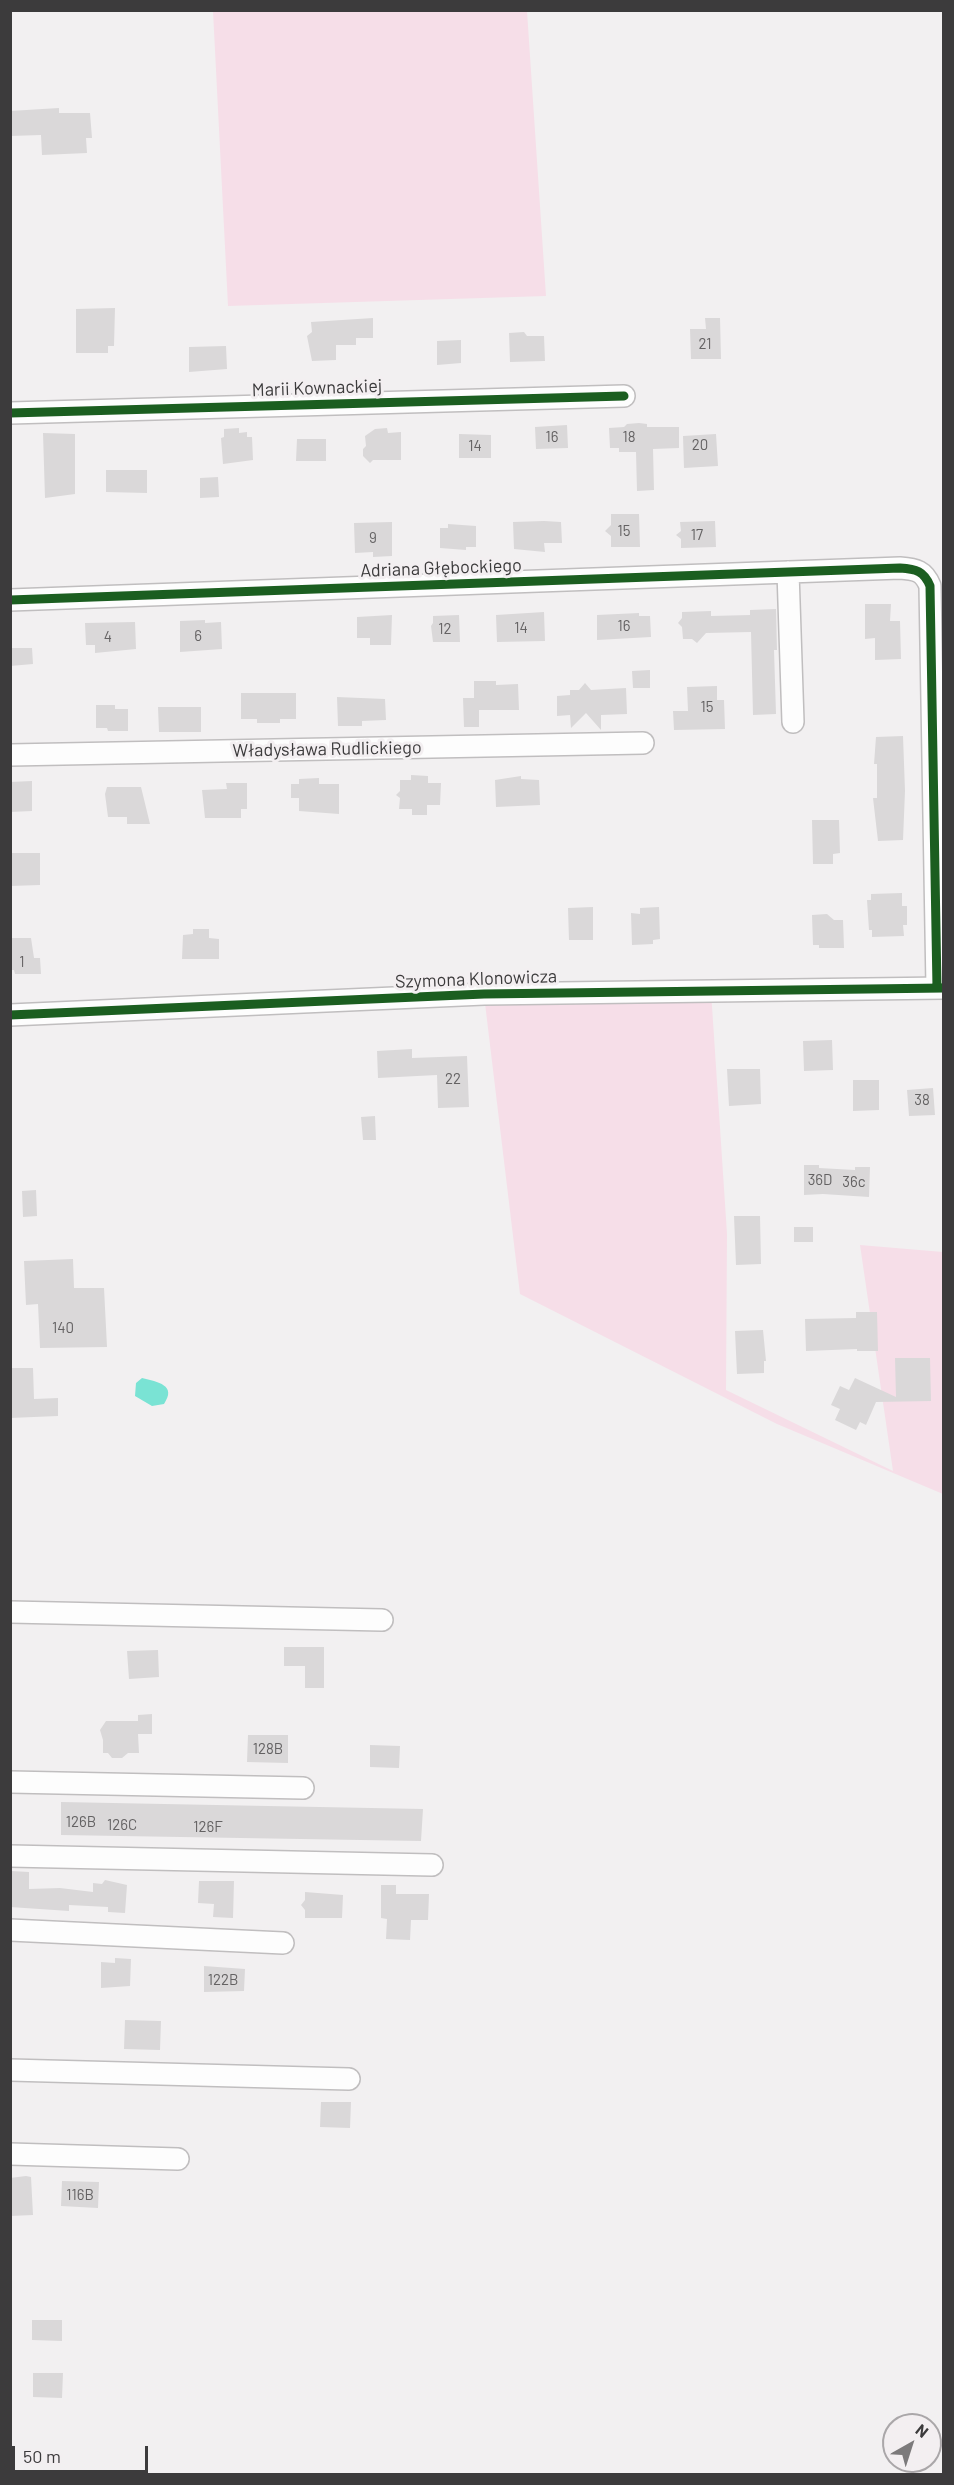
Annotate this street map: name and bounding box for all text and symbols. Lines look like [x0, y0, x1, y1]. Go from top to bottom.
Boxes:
house number: 21 [698, 335, 712, 353]
street label: Marii Kownackiej [251, 375, 383, 401]
house number: 16 [546, 428, 558, 446]
house number: 18 [622, 428, 636, 446]
house number: 20 [692, 436, 708, 454]
house number: 14 [468, 437, 482, 455]
house number: 15 [618, 522, 630, 540]
house number: 17 [691, 526, 703, 544]
house number: 9 [369, 529, 377, 547]
street label: Adriana Głębockiego [360, 554, 522, 582]
house number: 16 [618, 617, 630, 635]
house number: 14 [514, 619, 528, 637]
house number: 12 [438, 620, 452, 638]
house number: 6 [194, 627, 202, 645]
house number: 4 [104, 628, 112, 646]
house number: 15 [701, 698, 713, 716]
street label: Władysława Rudlickiego [232, 737, 422, 761]
house number: 1 [19, 953, 25, 971]
street label: Szymona Klonowicza [395, 965, 557, 993]
house number: 22 [445, 1070, 461, 1088]
house number: 38 [914, 1091, 930, 1109]
house number: 36D [808, 1171, 832, 1189]
house number: 36c [842, 1173, 866, 1191]
house number: 140 [52, 1319, 74, 1337]
house number: 128B [253, 1740, 283, 1758]
house number: 126B [66, 1813, 96, 1831]
house number: 126C [107, 1816, 137, 1834]
house number: 126F [193, 1818, 223, 1836]
house number: 122B [208, 1971, 238, 1989]
house number: 116B [66, 2186, 94, 2204]
north arrow [882, 2413, 942, 2473]
text: N [912, 2419, 932, 2441]
scale bar [15, 2434, 152, 2472]
text: 50 m [23, 2445, 61, 2467]

